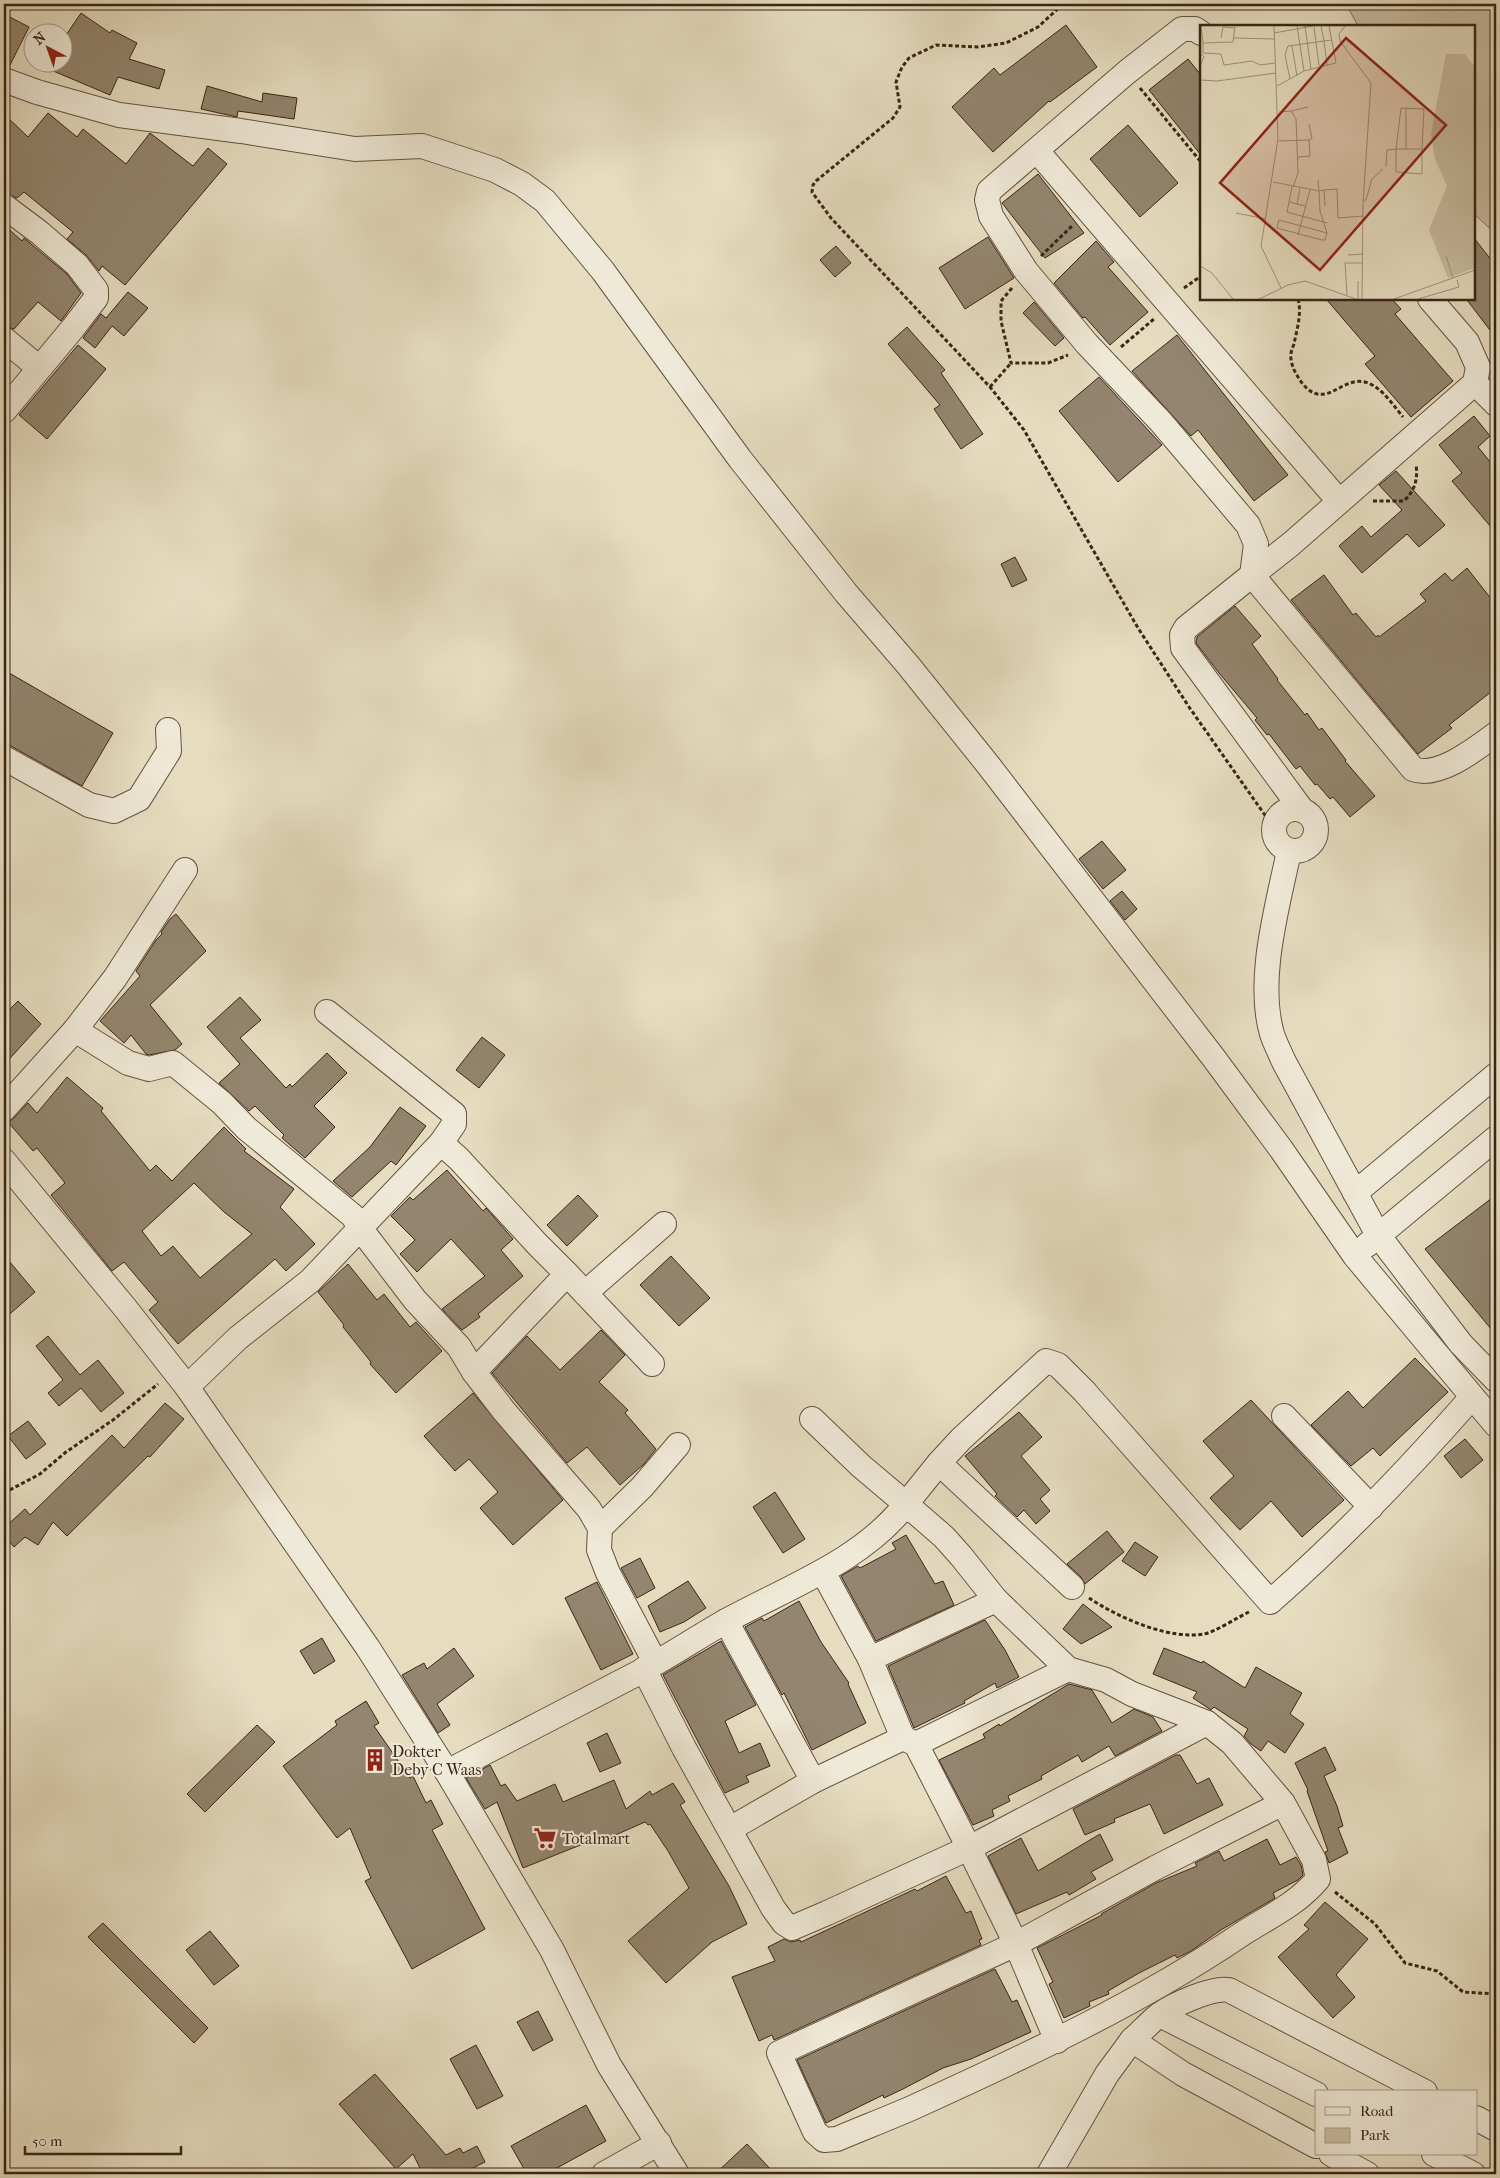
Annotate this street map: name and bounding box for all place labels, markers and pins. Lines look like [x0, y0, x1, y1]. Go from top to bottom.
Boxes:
place label: Dokter Deby C Waas [392, 1742, 482, 1779]
building icon: Dokter Deby C Waas [362, 1747, 388, 1773]
supermarket icon: Totalmart [532, 1825, 558, 1851]
place label: Totalmart [562, 1829, 630, 1848]

